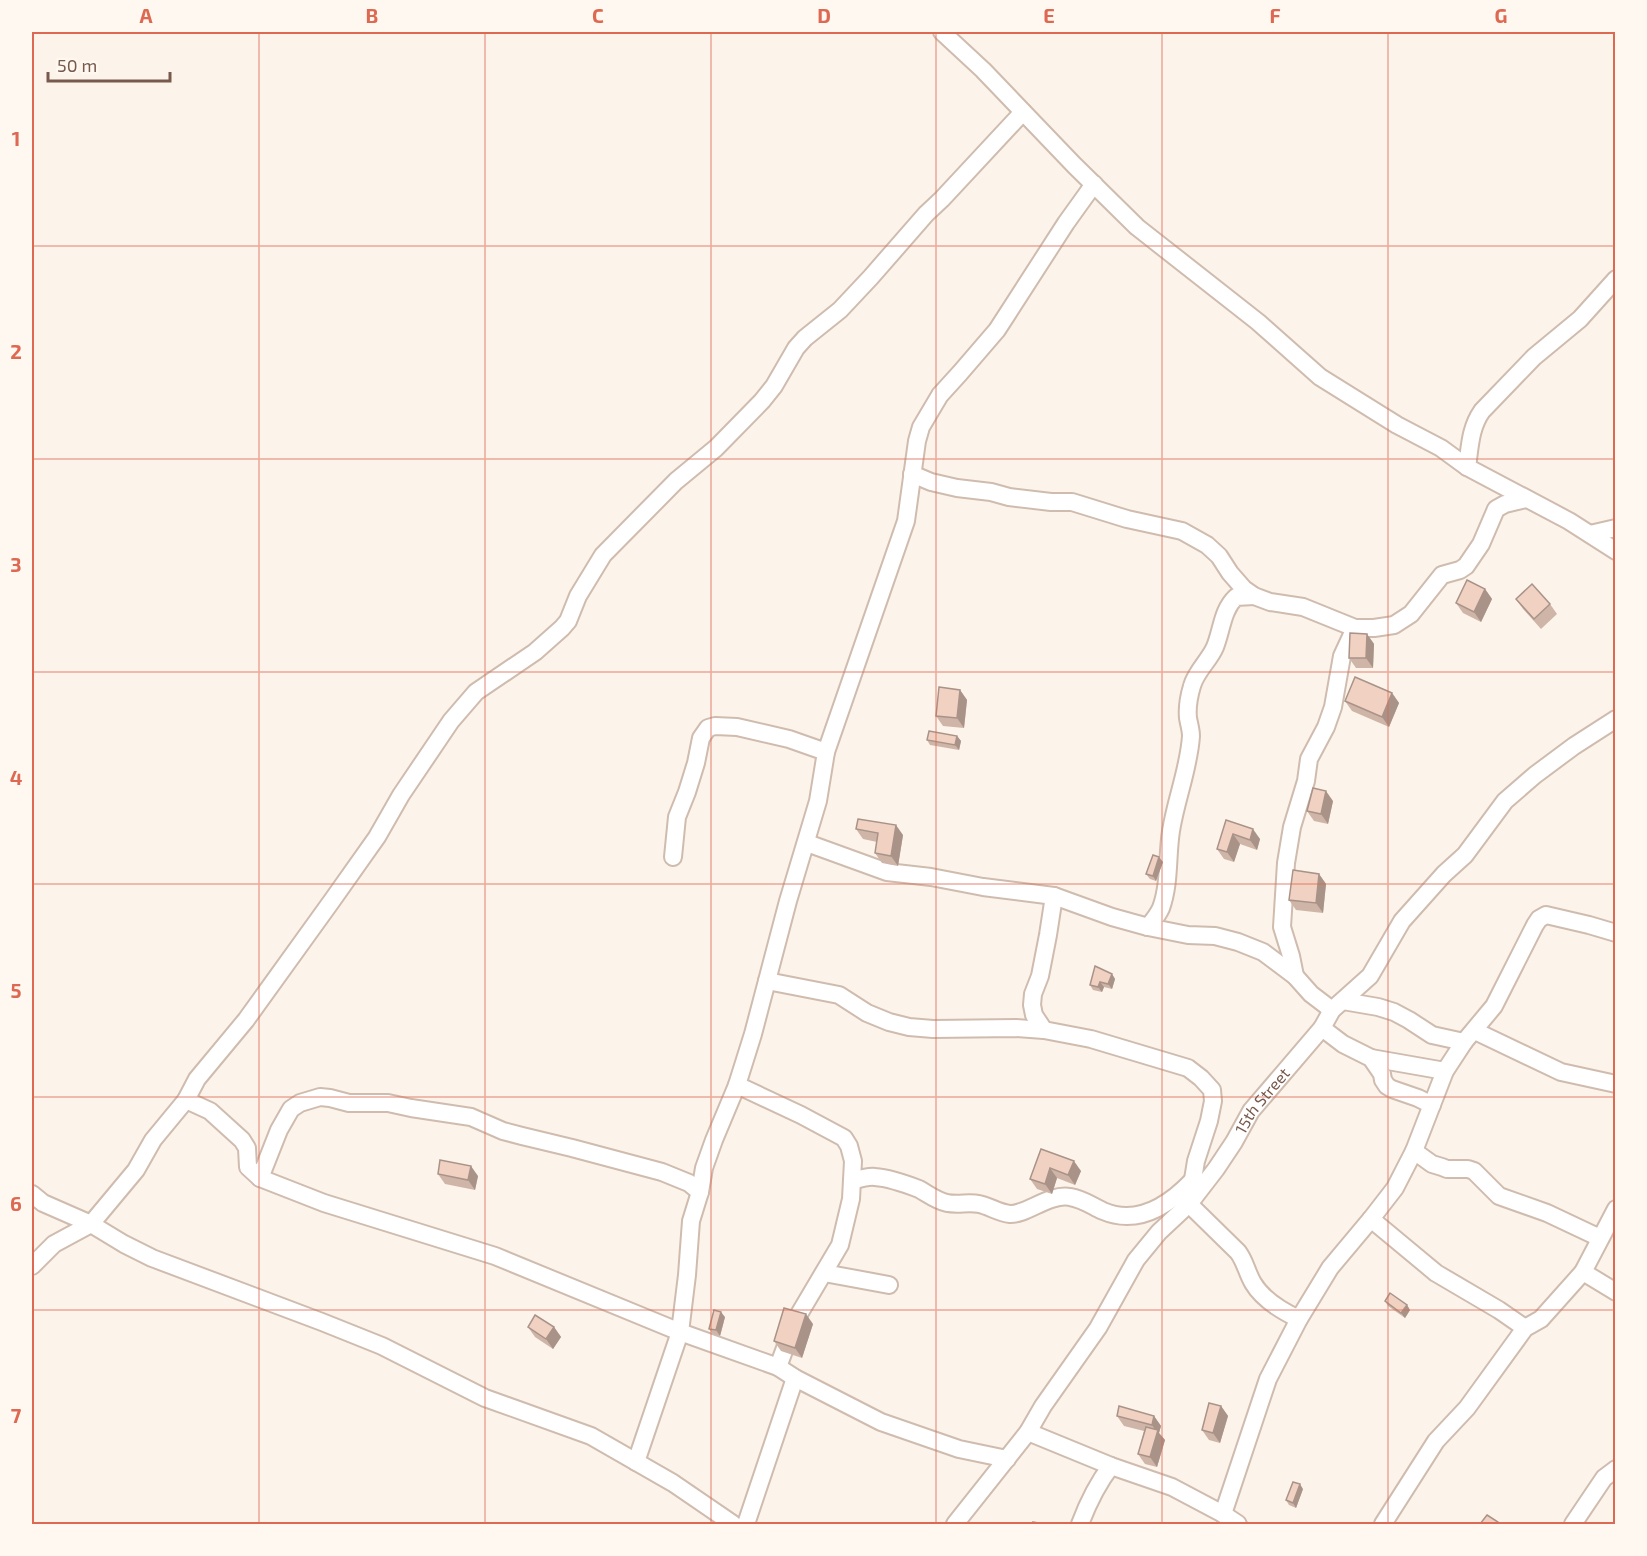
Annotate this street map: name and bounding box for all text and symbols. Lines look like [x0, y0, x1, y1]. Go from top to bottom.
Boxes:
text: A [139, 3, 153, 27]
text: B [366, 3, 378, 27]
text: C [592, 3, 604, 27]
text: D [817, 3, 831, 27]
text: E [1043, 3, 1055, 27]
text: F [1269, 3, 1281, 27]
text: G [1495, 3, 1507, 27]
scale bar [48, 45, 170, 83]
text: 50 m [57, 54, 97, 76]
text: 1 [12, 126, 20, 150]
text: 2 [10, 339, 22, 363]
text: 3 [10, 552, 22, 576]
text: 4 [10, 765, 23, 789]
text: 5 [10, 978, 22, 1002]
street label: 15th Street [1231, 1063, 1293, 1137]
text: 6 [10, 1191, 22, 1215]
text: 7 [11, 1403, 22, 1427]

